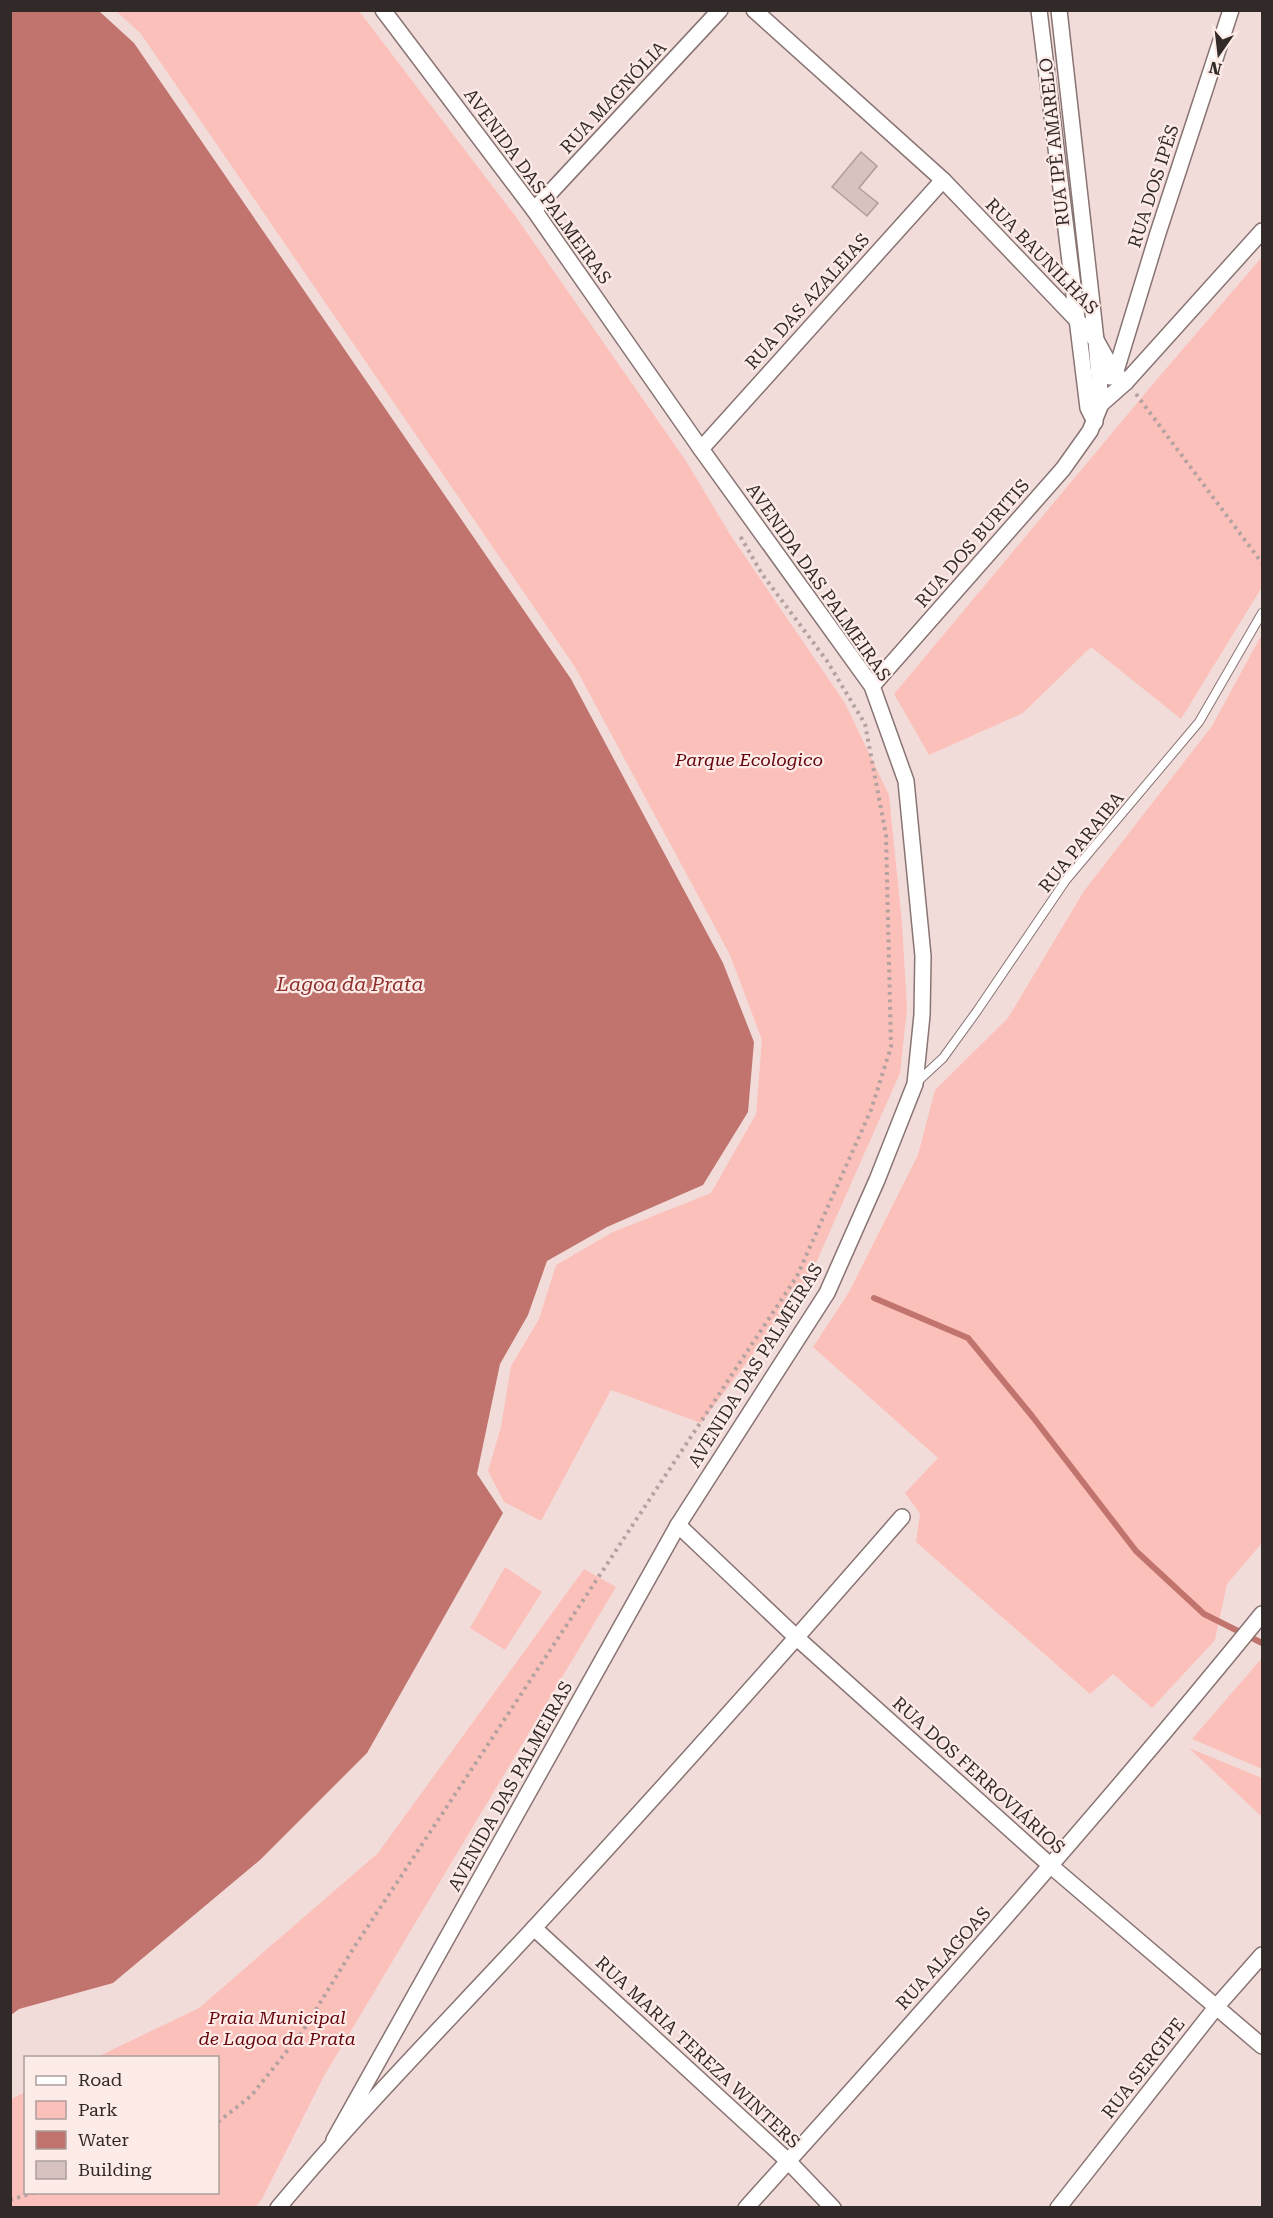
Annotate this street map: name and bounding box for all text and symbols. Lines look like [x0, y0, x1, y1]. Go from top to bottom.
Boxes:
north arrow [1189, 24, 1249, 84]
street label: RUA MAGNÓLIA [556, 36, 671, 157]
street label: RUA IPÊ AMARELO [1035, 57, 1073, 227]
text: N [1207, 57, 1224, 79]
street label: AVENIDA DAS PALMEIRAS [460, 84, 616, 288]
street label: RUA DOS IPÊS [1123, 122, 1183, 250]
street label: RUA BAUNILHAS [981, 194, 1103, 318]
street label: RUA DAS AZALEIAS [741, 229, 873, 373]
street label: RUA DOS BURITIS [911, 475, 1033, 611]
street label: AVENIDA DAS PALMEIRAS [743, 479, 895, 685]
park label: Parque Ecologico [674, 749, 823, 770]
street label: RUA PARAIBA [1034, 787, 1128, 896]
water label: Lagoa da Prata [276, 972, 423, 996]
street label: AVENIDA DAS PALMEIRAS [683, 1259, 827, 1471]
street label: AVENIDA DAS PALMEIRAS [443, 1677, 577, 1895]
street label: RUA DOS FERROVIÁRIOS [888, 1692, 1070, 1858]
street label: RUA ALAGOAS [891, 1902, 995, 2014]
street label: RUA MARIA TEREZA WINTERS [591, 1952, 805, 2152]
park label: Praia Municipal de Lagoa da Prata [198, 2007, 356, 2049]
street label: RUA SERGIPE [1097, 2013, 1189, 2123]
legend [24, 2056, 219, 2194]
text: Road [78, 2069, 123, 2090]
text: Park [78, 2099, 118, 2120]
text: Water [78, 2129, 129, 2150]
text: Building [78, 2159, 152, 2180]

